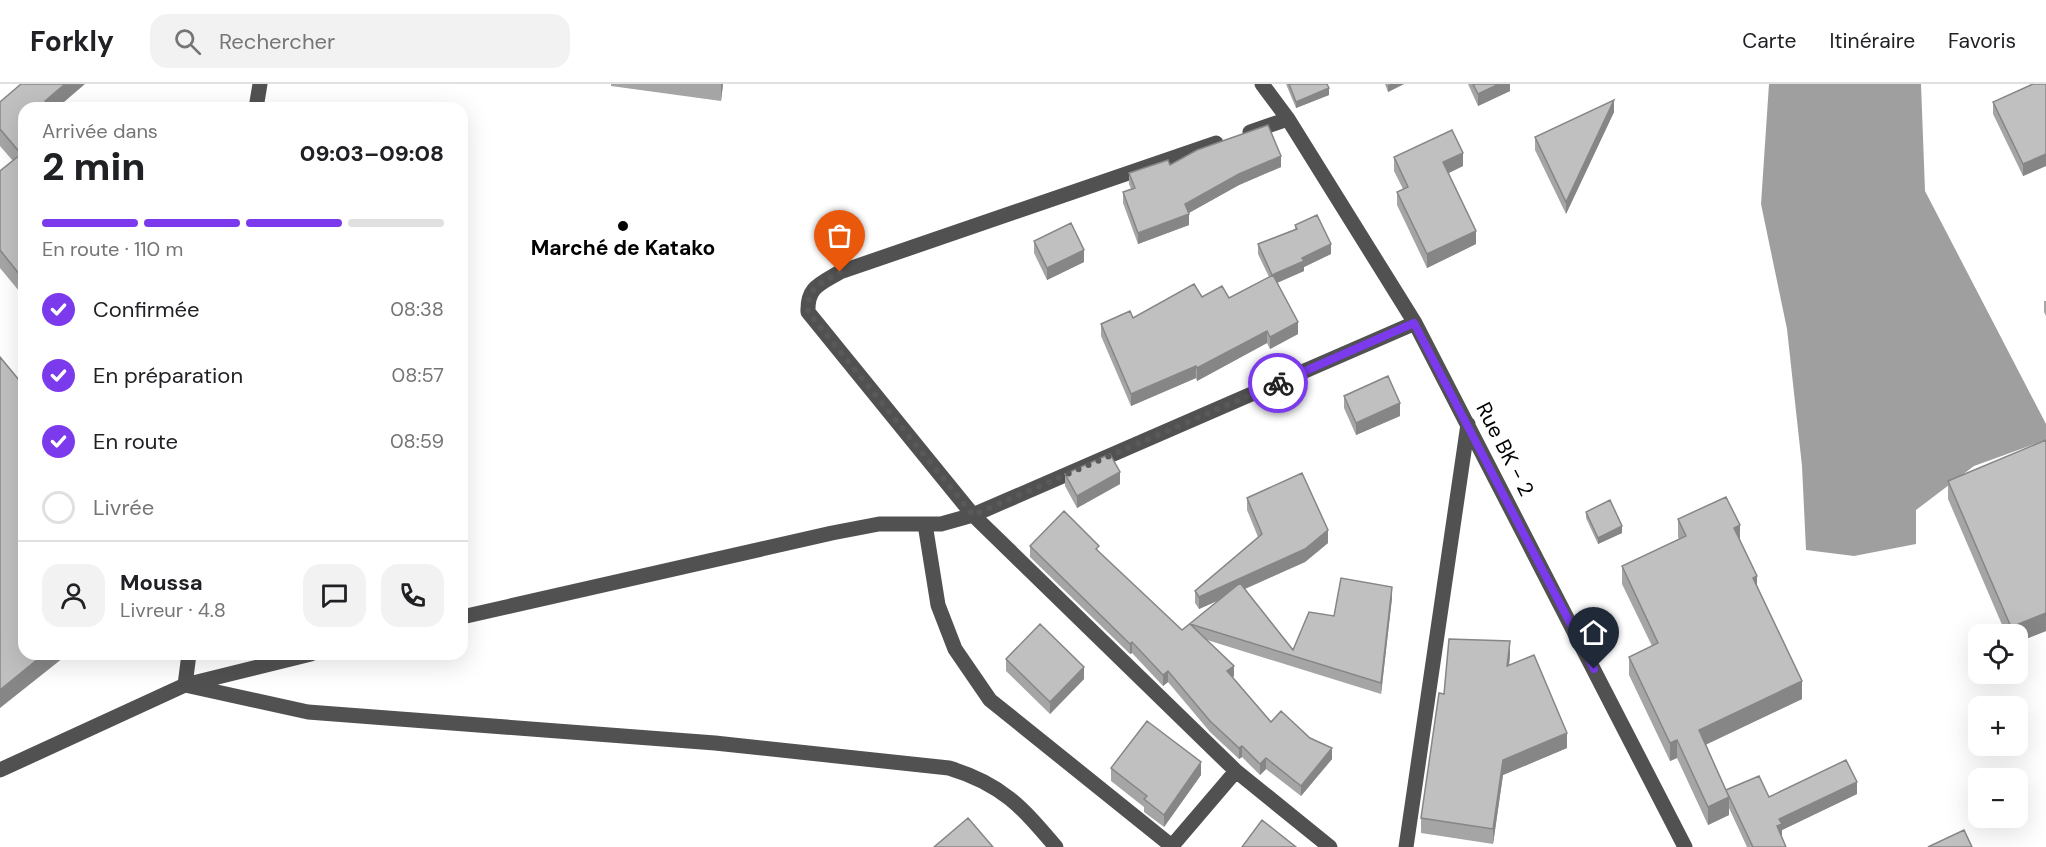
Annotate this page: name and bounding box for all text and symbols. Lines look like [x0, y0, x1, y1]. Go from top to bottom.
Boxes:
search box [150, 14, 570, 68]
text: Forkly [30, 23, 114, 60]
icon: search [171, 25, 204, 58]
text: Rechercher [219, 27, 335, 56]
text: Carte [1742, 27, 1796, 55]
text: Itinéraire [1829, 27, 1915, 55]
text: Favoris [1948, 27, 2016, 55]
text: Arrivée dans [42, 118, 158, 144]
text: 09:03–09:08 [300, 139, 444, 168]
text: 2 min [42, 141, 146, 192]
pin [814, 210, 865, 272]
marker: Marché de Katako [616, 219, 630, 233]
icon: bag [823, 219, 856, 252]
place label: Marché de Katako [531, 234, 715, 262]
text: En route · 110 m [42, 236, 183, 262]
icon: check [42, 293, 75, 326]
text: Confirmée [93, 295, 200, 324]
text: 08:38 [390, 296, 444, 322]
courier [1248, 353, 1308, 413]
icon: check [42, 359, 75, 392]
text: En préparation [93, 361, 243, 390]
text: 08:57 [392, 362, 444, 388]
icon: bike [1262, 367, 1295, 400]
street label: Rue BK - 2 [1469, 397, 1541, 501]
icon: check [42, 425, 75, 458]
text: En route [93, 427, 178, 456]
text: 08:59 [390, 428, 444, 454]
text: Livrée [93, 493, 154, 522]
button: person [42, 564, 105, 627]
button: chat [303, 564, 366, 627]
button: phone [381, 564, 444, 627]
text: Moussa [120, 568, 203, 597]
text: Livreur · 4.8 [120, 597, 226, 623]
pin [1568, 607, 1619, 669]
icon: home [1577, 616, 1610, 649]
map controls [1968, 624, 2028, 828]
button: locate [1968, 624, 2028, 684]
button: + [1968, 696, 2028, 756]
button: − [1968, 768, 2028, 828]

